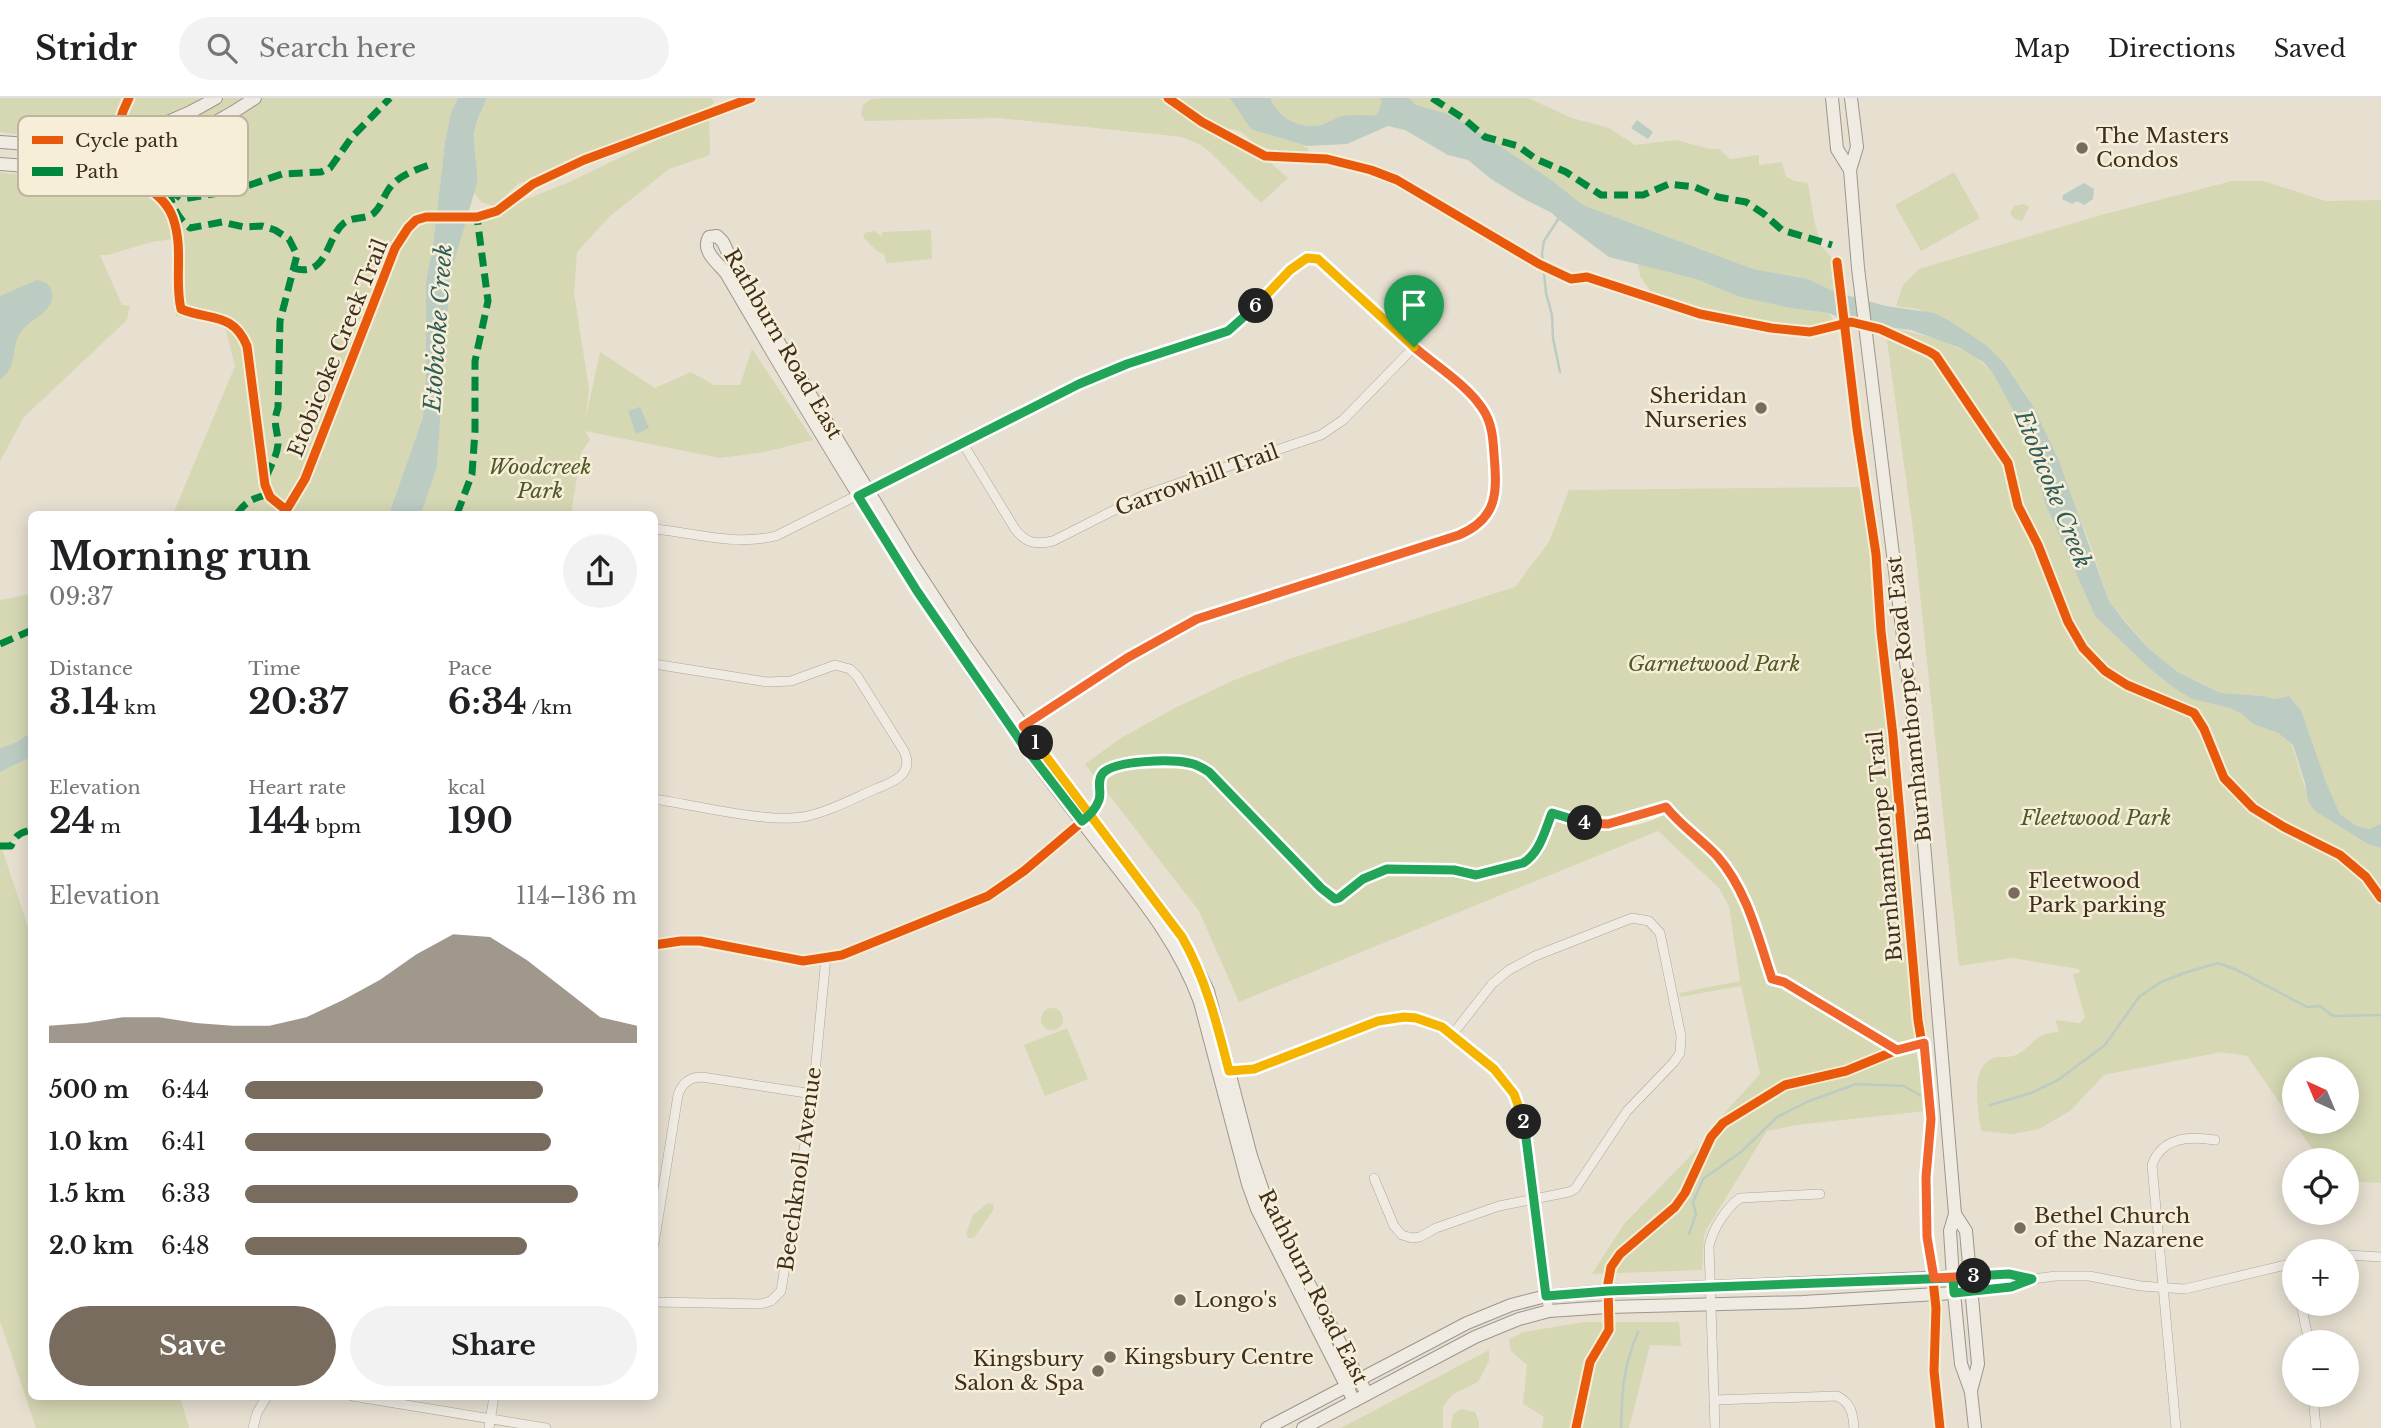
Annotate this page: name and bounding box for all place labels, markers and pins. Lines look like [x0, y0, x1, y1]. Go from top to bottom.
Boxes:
place label: The Masters Condos [2096, 123, 2229, 173]
marker: The Masters Condos [2074, 140, 2090, 156]
pin [1384, 275, 1444, 347]
pin: 6 [1238, 288, 1274, 324]
place label: Sheridan Nurseries [1644, 383, 1747, 433]
marker: Sheridan Nurseries [1753, 400, 1769, 416]
pin: 1 [1018, 726, 1054, 760]
pin: 4 [1568, 806, 1602, 840]
place label: Fleetwood Park parking [2028, 868, 2166, 918]
marker: Fleetwood Park parking [2006, 885, 2022, 901]
pin: 2 [1506, 1104, 1542, 1140]
place label: Bethel Church of the Nazarene [2034, 1203, 2204, 1253]
marker: Bethel Church of the Nazarene [2012, 1220, 2028, 1236]
pin: 3 [1956, 1258, 1992, 1294]
place label: Longo's [1194, 1287, 1277, 1313]
marker: Longo's [1172, 1292, 1188, 1308]
place label: Kingsbury Centre [1124, 1344, 1314, 1370]
place label: Kingsbury Salon & Spa [954, 1346, 1085, 1396]
marker: Kingsbury Centre [1102, 1349, 1118, 1365]
marker: Kingsbury Salon & Spa [1090, 1363, 1106, 1379]

